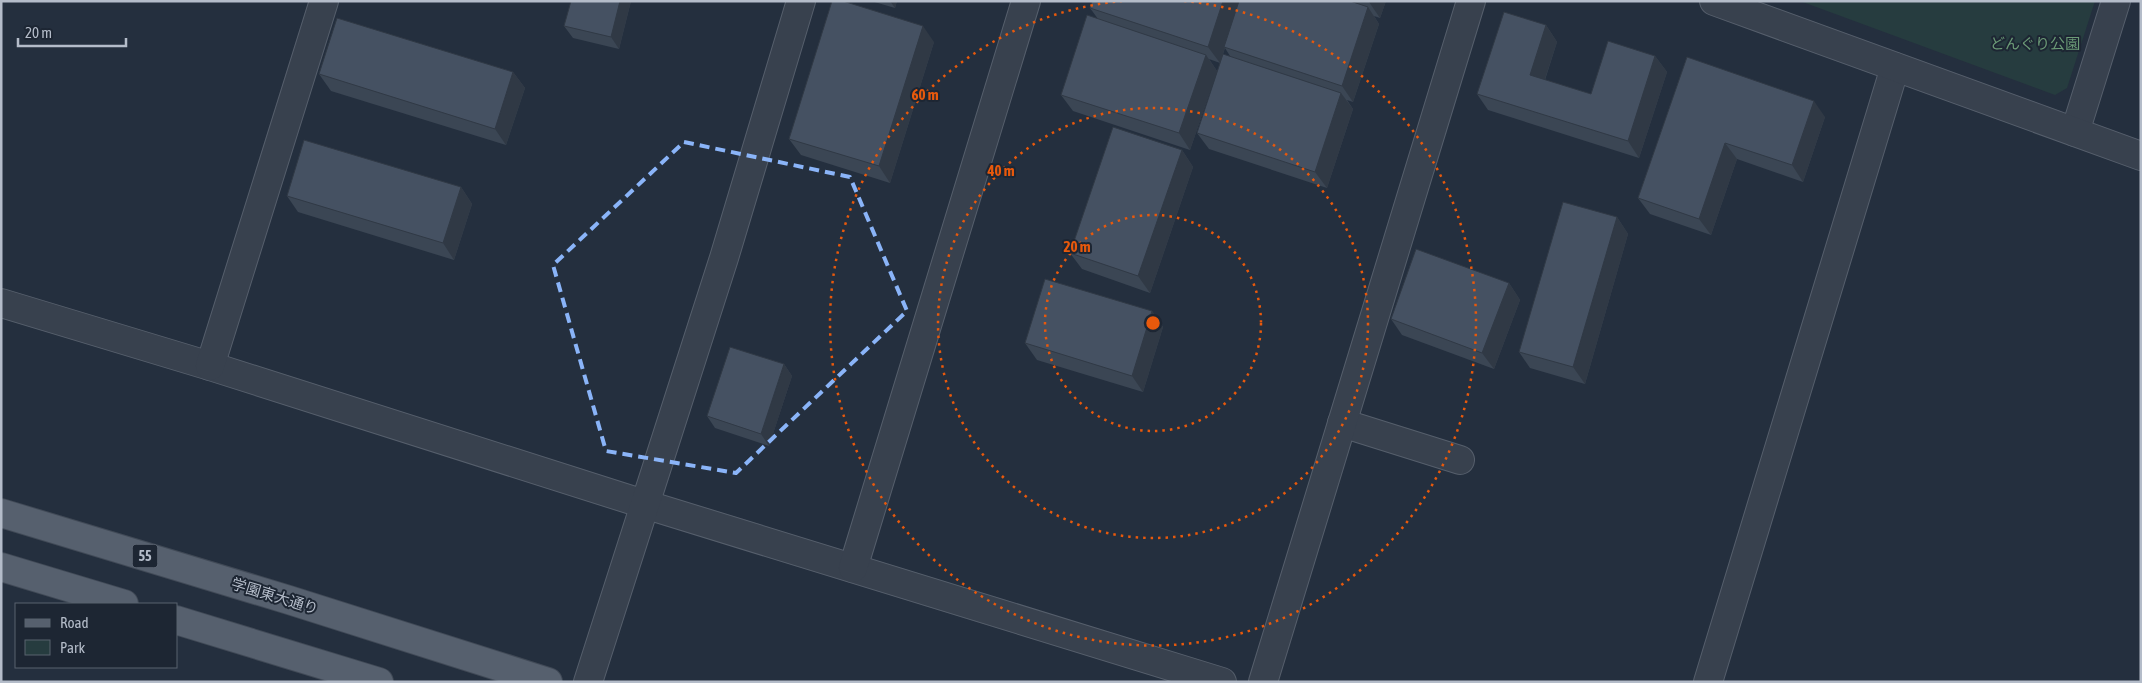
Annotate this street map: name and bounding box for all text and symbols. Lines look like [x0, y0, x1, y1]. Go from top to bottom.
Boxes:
scale bar [18, 15, 125, 47]
text: 20 m [25, 24, 52, 41]
park label: どんぐり公園 [1990, 35, 2080, 52]
text: 60 m [912, 86, 939, 103]
text: 40 m [987, 162, 1015, 179]
text: 20 m [1064, 238, 1091, 255]
centre of rings [1144, 314, 1162, 332]
road number: 55 [132, 544, 158, 568]
street label: 学園東大通り [229, 575, 321, 617]
legend [15, 603, 178, 668]
text: Road [60, 614, 89, 631]
text: Park [60, 639, 85, 656]

